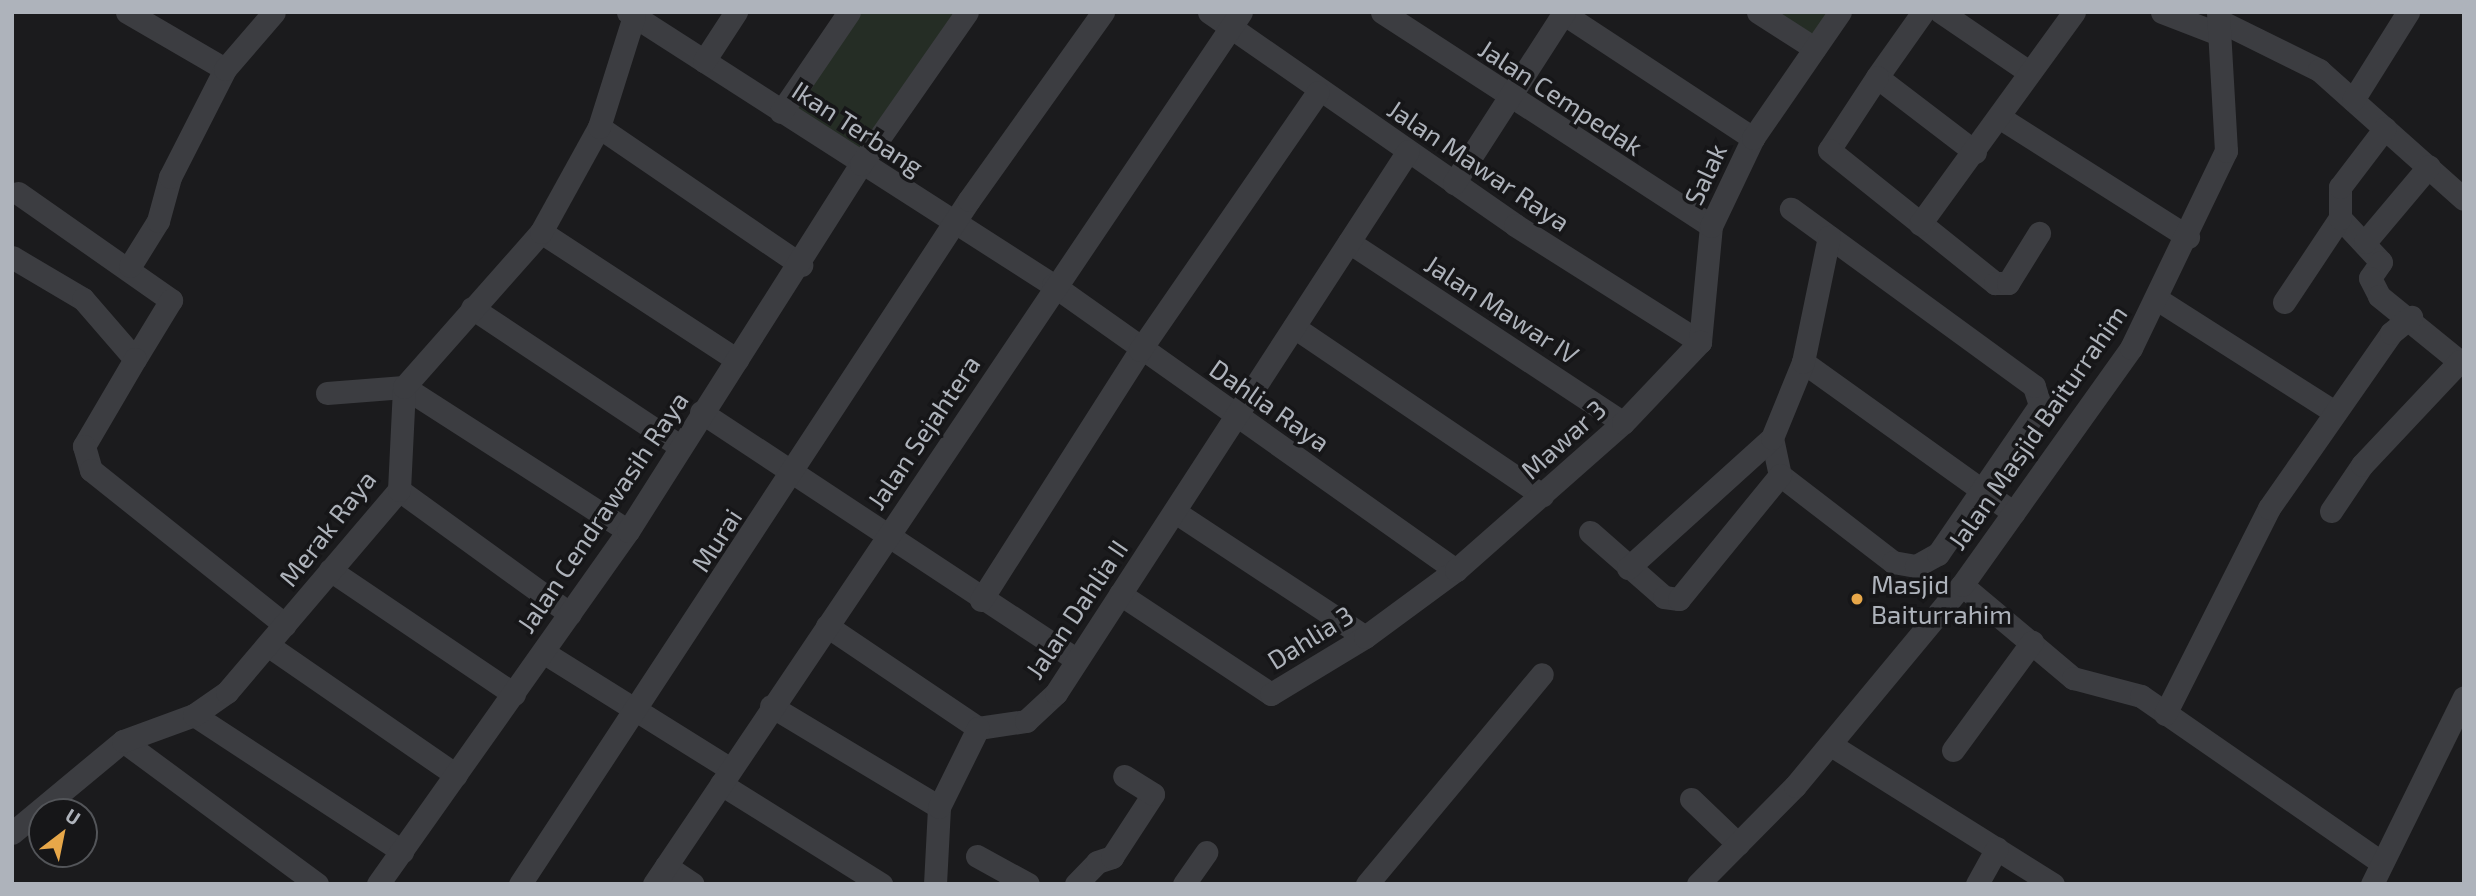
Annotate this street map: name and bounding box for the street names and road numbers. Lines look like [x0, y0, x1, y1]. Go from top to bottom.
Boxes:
street label: Jalan Cempedak [1473, 32, 1649, 162]
street label: Ikan Terbang [786, 74, 930, 182]
street label: Jalan Mawar Raya [1382, 92, 1576, 238]
street label: Salak [1677, 138, 1733, 210]
street label: Jalan Mawar IV [1419, 248, 1585, 370]
street label: Jalan Masjid Baiturrahim [1941, 299, 2133, 555]
street label: Jalan Sejahtera [860, 349, 986, 515]
street label: Dahlia Raya [1204, 352, 1336, 458]
street label: Jalan Cendrawasih Raya [510, 386, 694, 638]
street label: Mawar 3 [1514, 393, 1612, 485]
street label: Merak Raya [272, 464, 382, 592]
street label: Murai [684, 503, 748, 577]
street label: Jalan Dahlia II [1018, 534, 1134, 684]
street label: Dahlia 3 [1261, 599, 1359, 675]

